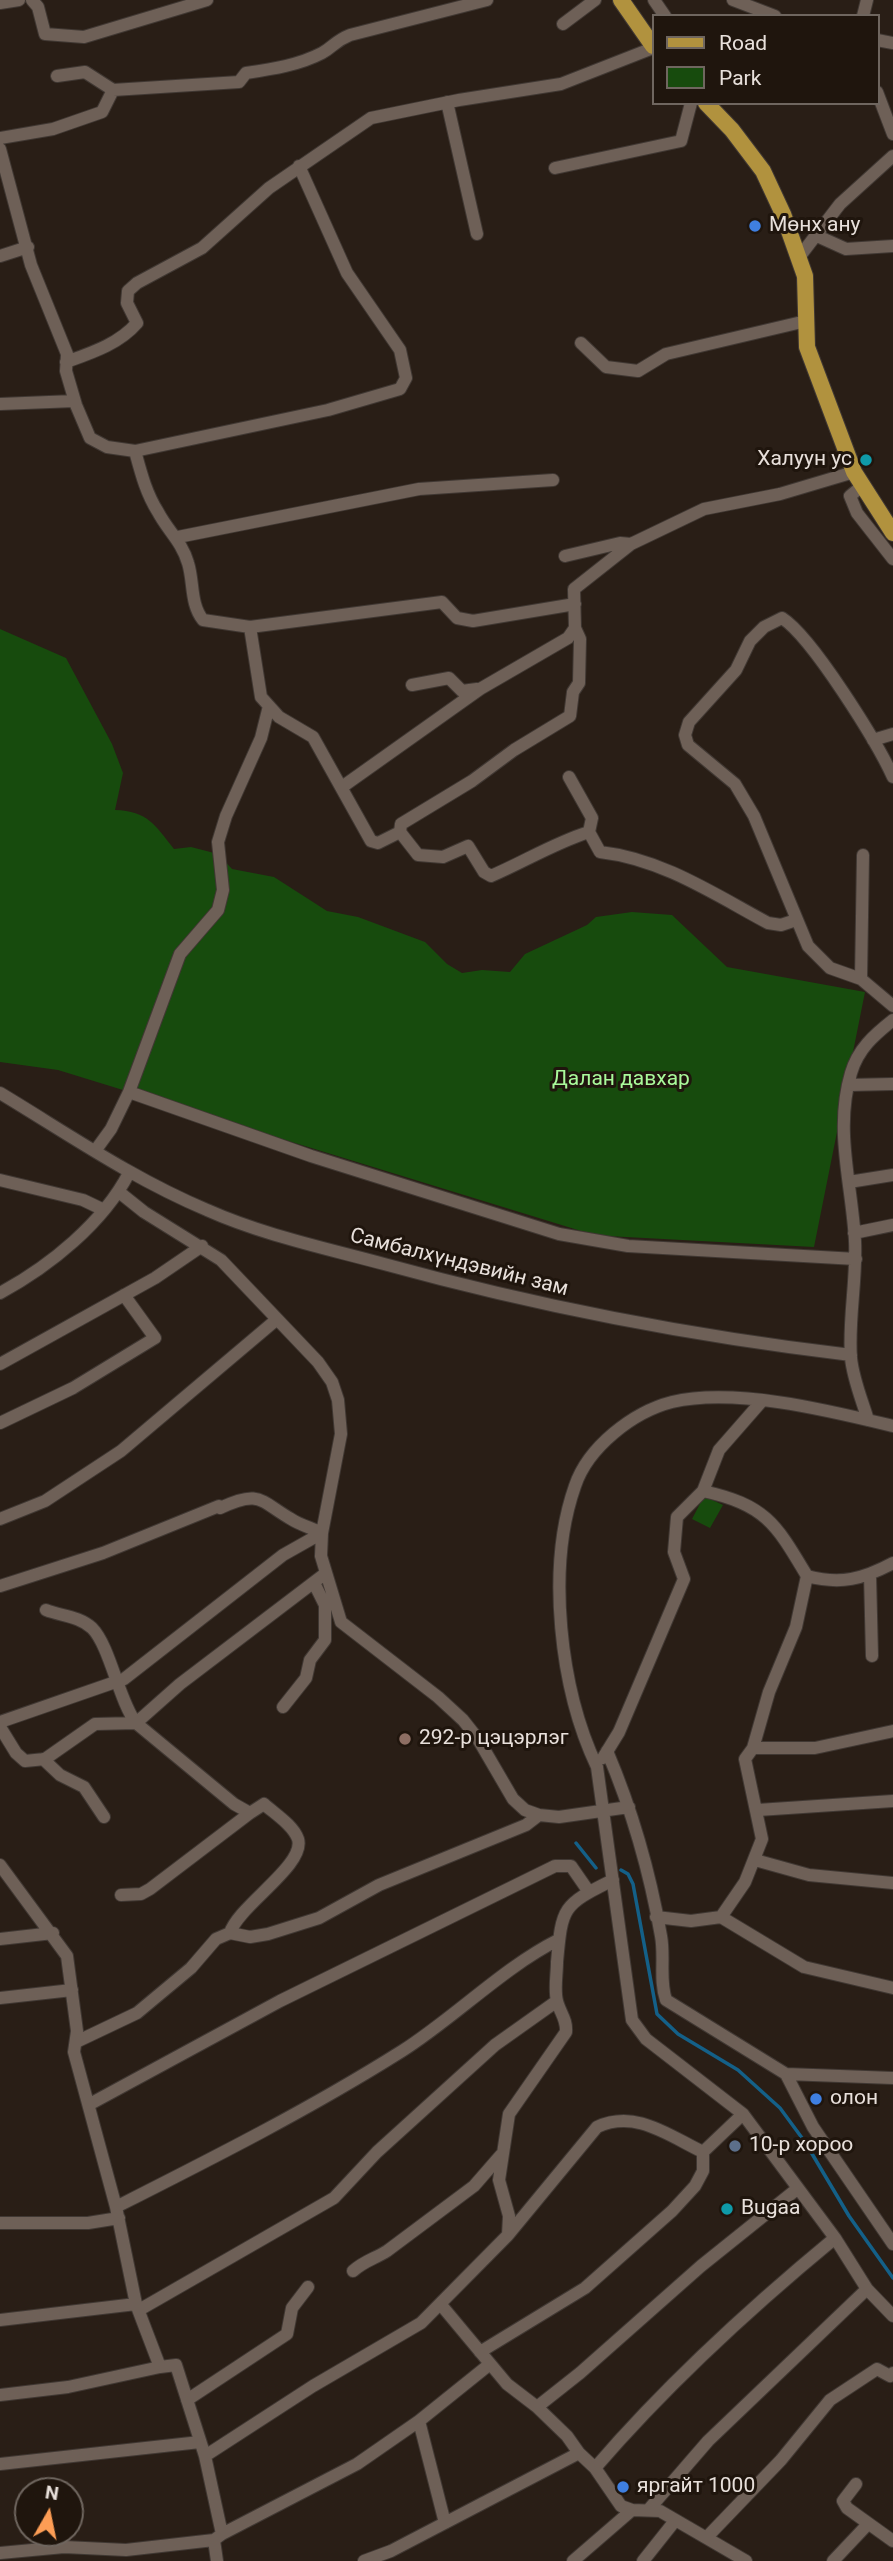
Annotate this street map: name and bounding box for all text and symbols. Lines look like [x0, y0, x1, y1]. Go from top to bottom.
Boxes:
legend [652, 14, 879, 105]
text: Road [719, 31, 767, 55]
text: Park [719, 66, 761, 90]
place label: Мөнх ану [769, 213, 860, 239]
marker: Мөнх ану [747, 218, 763, 234]
place label: Халуун ус [757, 447, 852, 473]
marker: Халуун ус [858, 452, 874, 468]
park label: Далан давхар [552, 1067, 690, 1093]
street label: Самбалхүндэвийн зам [347, 1224, 571, 1302]
place label: 292-р цэцэрлэг [419, 1726, 569, 1752]
marker: 292-р цэцэрлэг [397, 1731, 413, 1747]
place label: олон [830, 2086, 878, 2112]
marker: олон [808, 2091, 824, 2107]
place label: 10-р хороо [749, 2133, 853, 2159]
marker: 10-р хороо [727, 2138, 743, 2154]
place label: Bugaa [741, 2196, 800, 2222]
marker: Bugaa [719, 2201, 735, 2217]
place label: яргайт 1000 [637, 2474, 755, 2500]
north arrow [14, 2477, 84, 2547]
marker: яргайт 1000 [615, 2479, 631, 2495]
text: N [44, 2480, 60, 2505]

